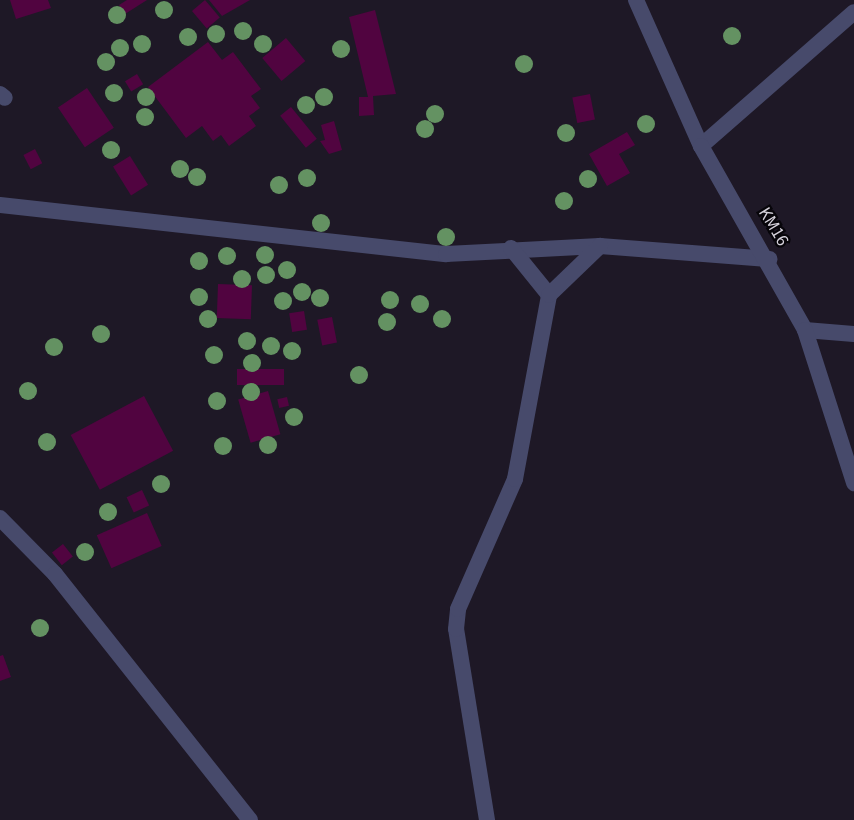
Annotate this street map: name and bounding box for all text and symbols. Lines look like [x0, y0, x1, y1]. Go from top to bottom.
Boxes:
street label: KM16 [753, 204, 793, 250]

